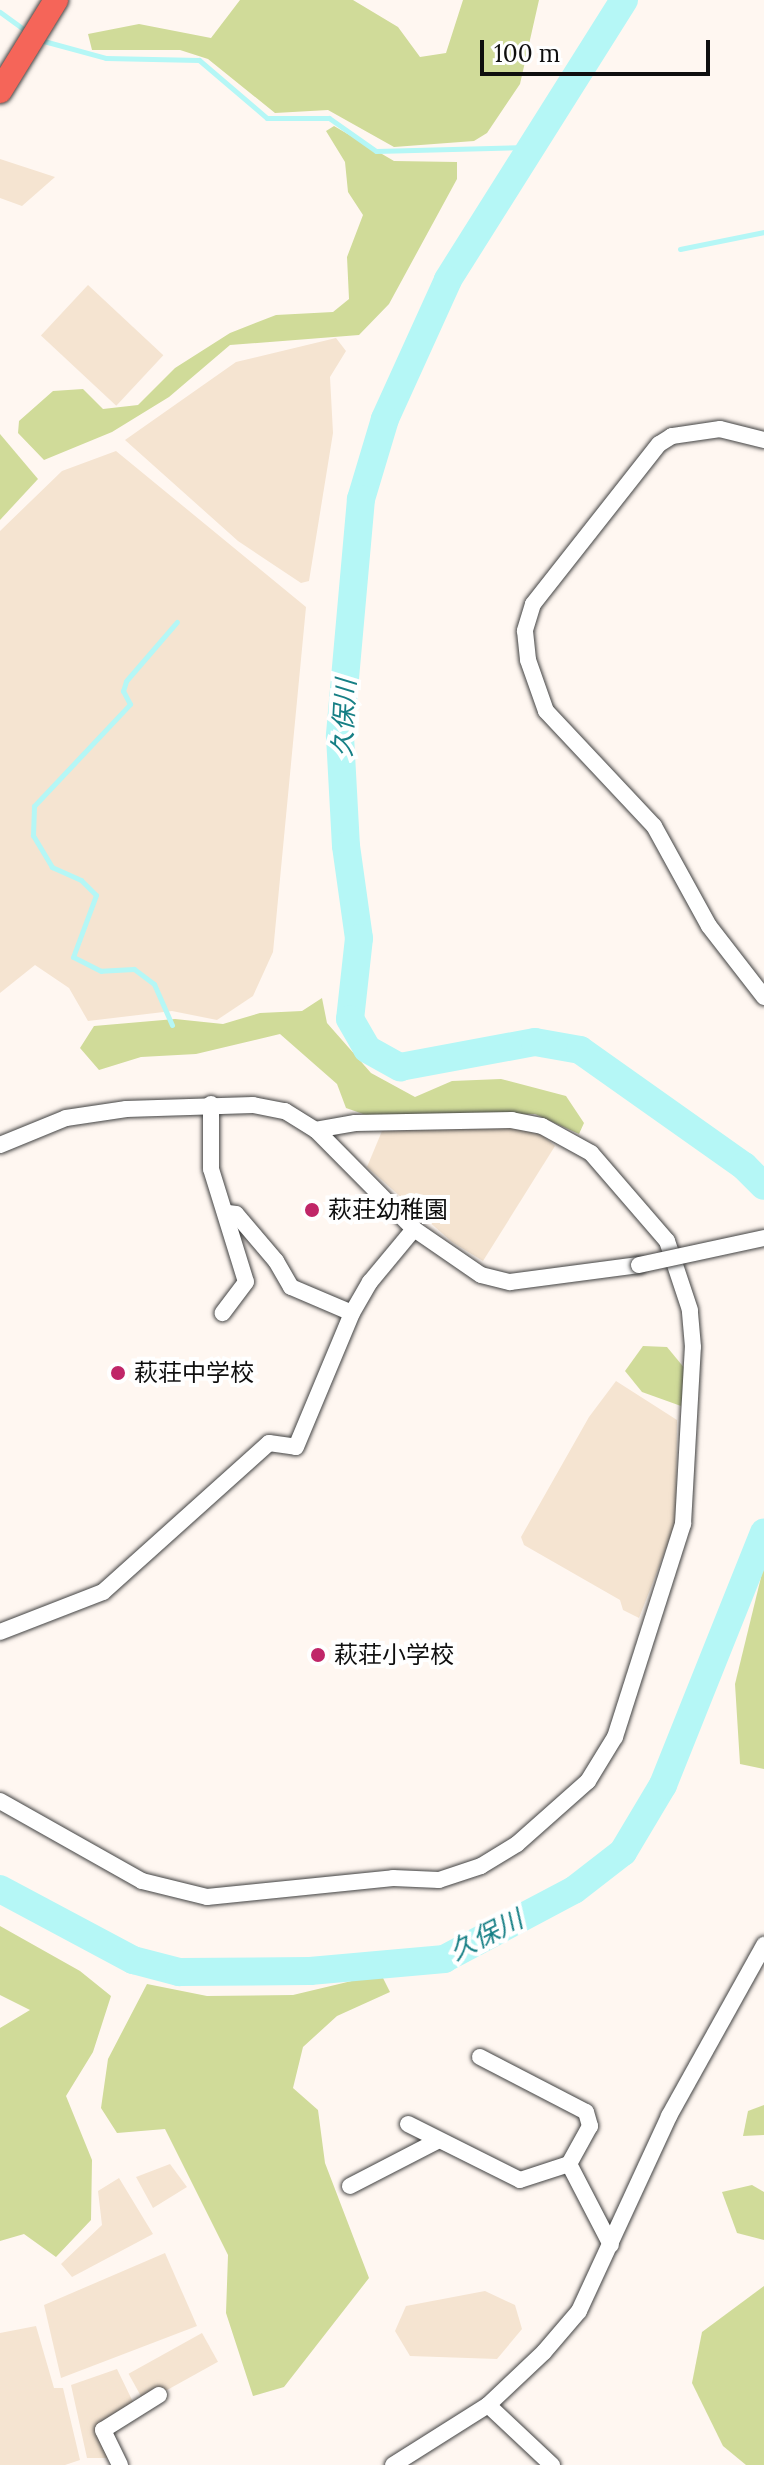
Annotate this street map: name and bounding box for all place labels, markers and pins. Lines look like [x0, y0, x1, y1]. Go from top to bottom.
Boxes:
place label: 萩荘幼稚園 [328, 1196, 448, 1224]
marker: 萩荘幼稚園 [303, 1201, 321, 1219]
place label: 萩荘中学校 [134, 1359, 254, 1387]
marker: 萩荘中学校 [109, 1364, 127, 1382]
place label: 萩荘小学校 [334, 1641, 454, 1669]
marker: 萩荘小学校 [309, 1646, 327, 1664]

